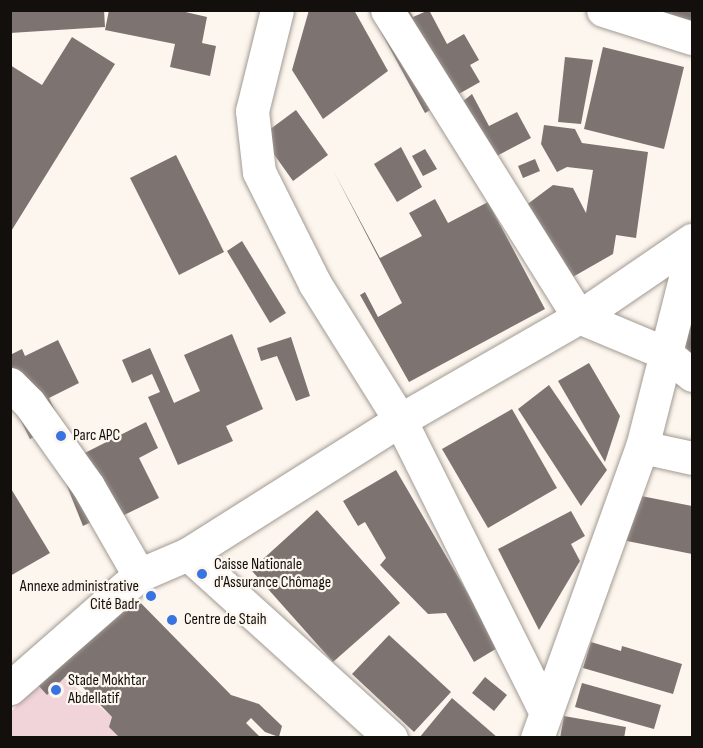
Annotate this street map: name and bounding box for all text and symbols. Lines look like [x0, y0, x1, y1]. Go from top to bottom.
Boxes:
place label: Parc APC [73, 426, 120, 446]
marker: Parc APC [54, 429, 68, 443]
place label: Caisse Nationale d'Assurance Chômage [214, 555, 331, 593]
marker: Caisse Nationale d'Assurance Chômage [195, 567, 209, 581]
place label: Annexe administrative Cité Badr [20, 577, 139, 615]
marker: Annexe administrative Cité Badr [144, 589, 158, 603]
place label: Centre de Staih [184, 610, 266, 630]
marker: Centre de Staih [165, 613, 179, 627]
place label: Stade Mokhtar Abdellatif [68, 671, 146, 709]
marker: Stade Mokhtar Abdellatif [49, 683, 63, 697]

